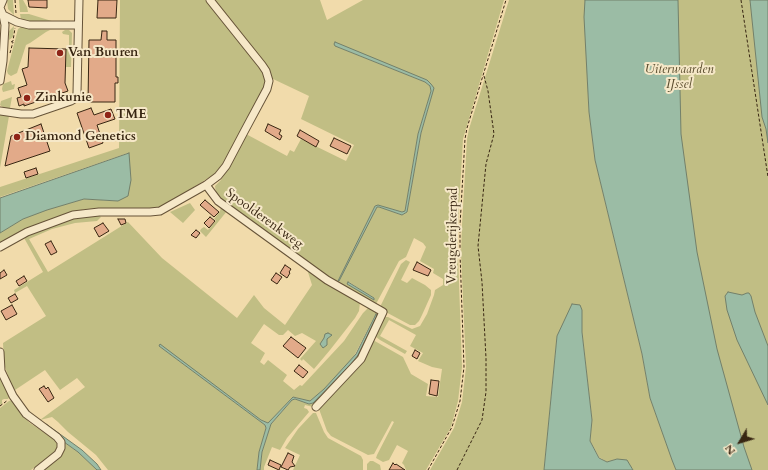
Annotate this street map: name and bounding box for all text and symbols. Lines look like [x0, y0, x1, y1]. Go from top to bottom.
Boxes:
place label: Van Buuren [68, 45, 138, 61]
marker: Van Buuren [55, 48, 65, 58]
park label: Uiterwaarden IJssel [644, 62, 714, 93]
place label: Zinkunie [35, 90, 92, 106]
marker: Zinkunie [22, 93, 32, 103]
place label: TME [116, 107, 146, 123]
marker: TME [103, 110, 113, 120]
place label: Diamond Genetics [25, 129, 136, 145]
marker: Diamond Genetics [12, 132, 22, 142]
street label: Spoolderenkweg [222, 186, 306, 252]
street label: Vreugderijkerpad [444, 188, 462, 284]
north arrow [720, 422, 760, 462]
text: N [721, 441, 739, 458]

